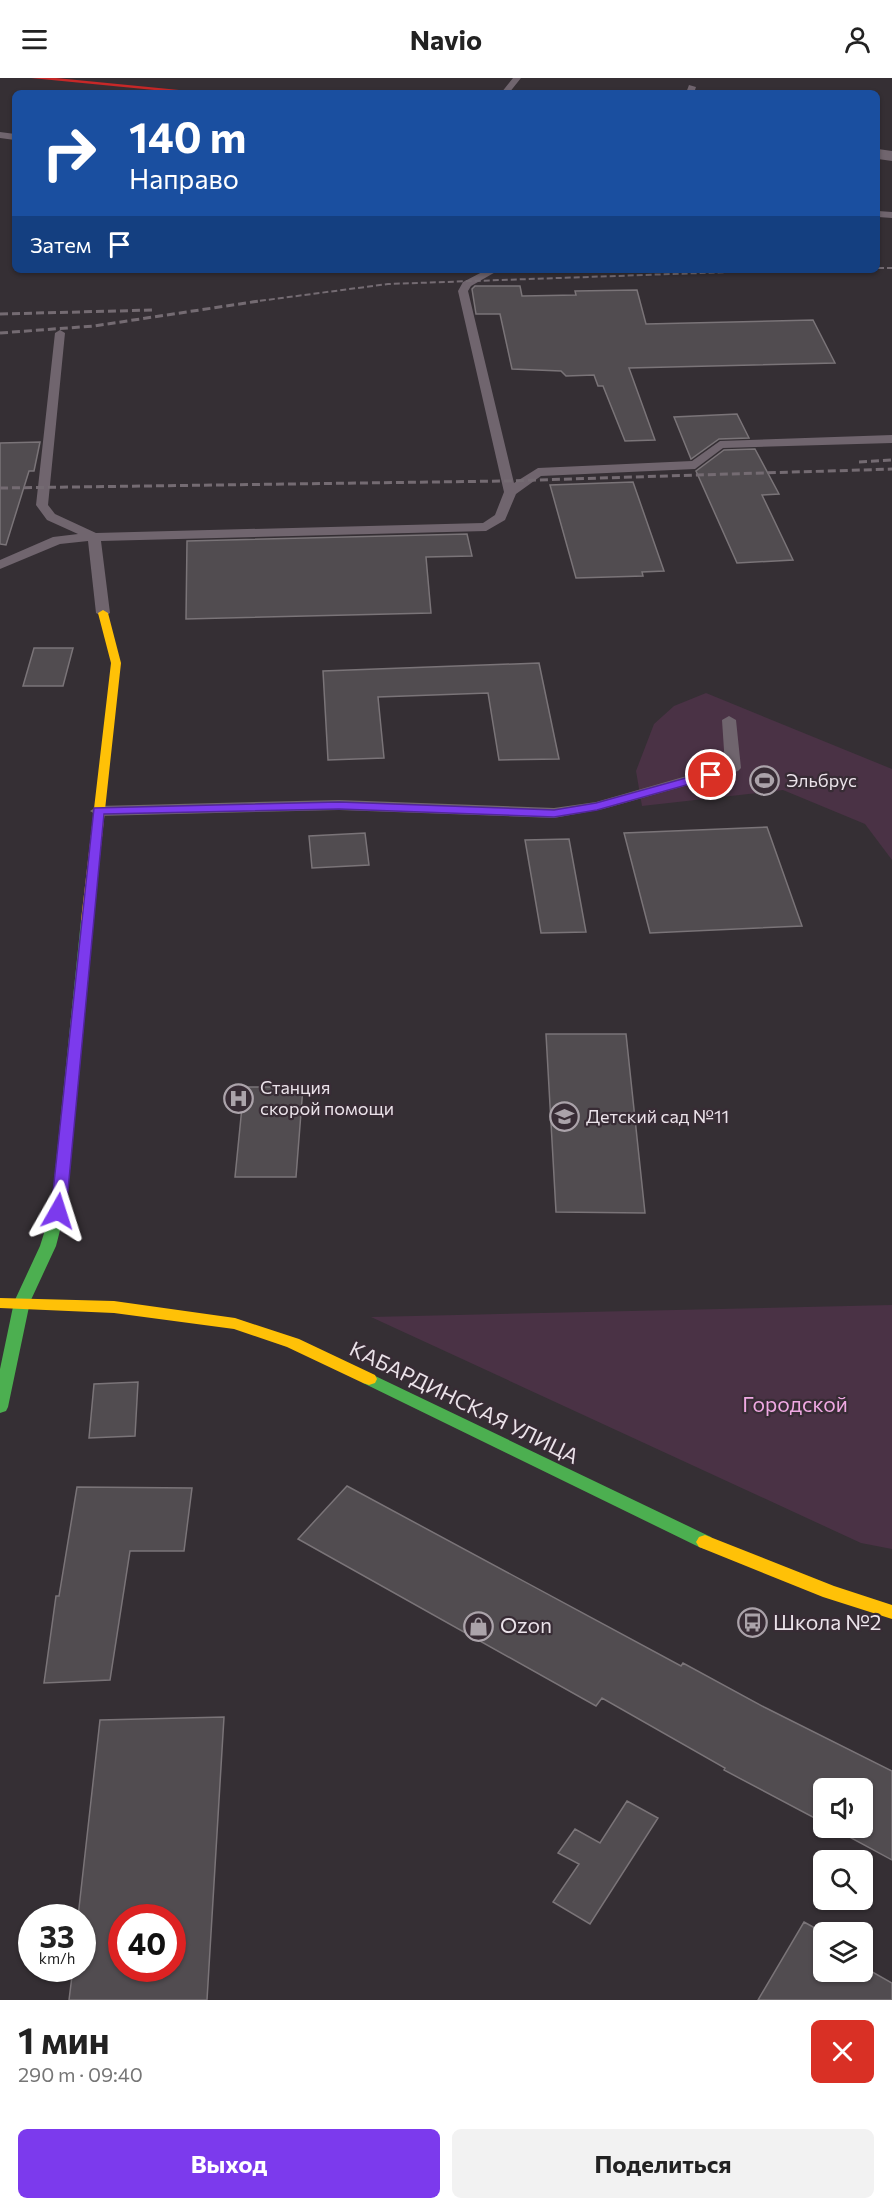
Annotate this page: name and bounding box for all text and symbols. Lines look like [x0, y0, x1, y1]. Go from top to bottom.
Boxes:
icon: menu [18, 23, 51, 56]
text: Navio [410, 23, 482, 56]
icon: person [841, 23, 874, 56]
text: 140 m [129, 110, 246, 162]
icon: right [30, 114, 108, 192]
text: Направо [129, 162, 239, 195]
icon: arrive [103, 228, 136, 261]
text: Затем [30, 231, 91, 258]
pin [685, 749, 736, 800]
icon: arrive [694, 758, 727, 791]
sports icon: Эльбрус [749, 765, 781, 797]
place label: Эльбрус [786, 769, 857, 791]
place label: Станция скорой помощи [260, 1076, 394, 1119]
hospital icon: Станция скорой помощи [223, 1082, 255, 1114]
school or university icon: Детский сад №11 [549, 1101, 581, 1133]
place label: Детский сад №11 [586, 1105, 729, 1127]
position arrow [26, 1179, 90, 1243]
street label: КАБАРДИНСКАЯ УЛИЦА [346, 1335, 583, 1468]
park label: Городской [742, 1391, 848, 1416]
bus stop icon: Школа №2 [736, 1607, 768, 1639]
place label: Школа №2 [773, 1609, 881, 1634]
shop icon: Ozon [463, 1610, 495, 1642]
place label: Ozon [500, 1612, 552, 1637]
map controls [813, 1778, 873, 1982]
button: sound [813, 1778, 873, 1838]
button: search [813, 1850, 873, 1910]
speed limit sign: 40 [108, 1904, 186, 1982]
text: 33 [40, 1917, 74, 1954]
button: layers [813, 1922, 873, 1982]
text: km/h [39, 1949, 75, 1967]
text: 1 мин [18, 2017, 110, 2061]
button: close [811, 2020, 874, 2083]
text: 290 m · 09:40 [18, 2062, 143, 2086]
button: Выход [18, 2129, 440, 2198]
button: Поделиться [452, 2129, 874, 2198]

